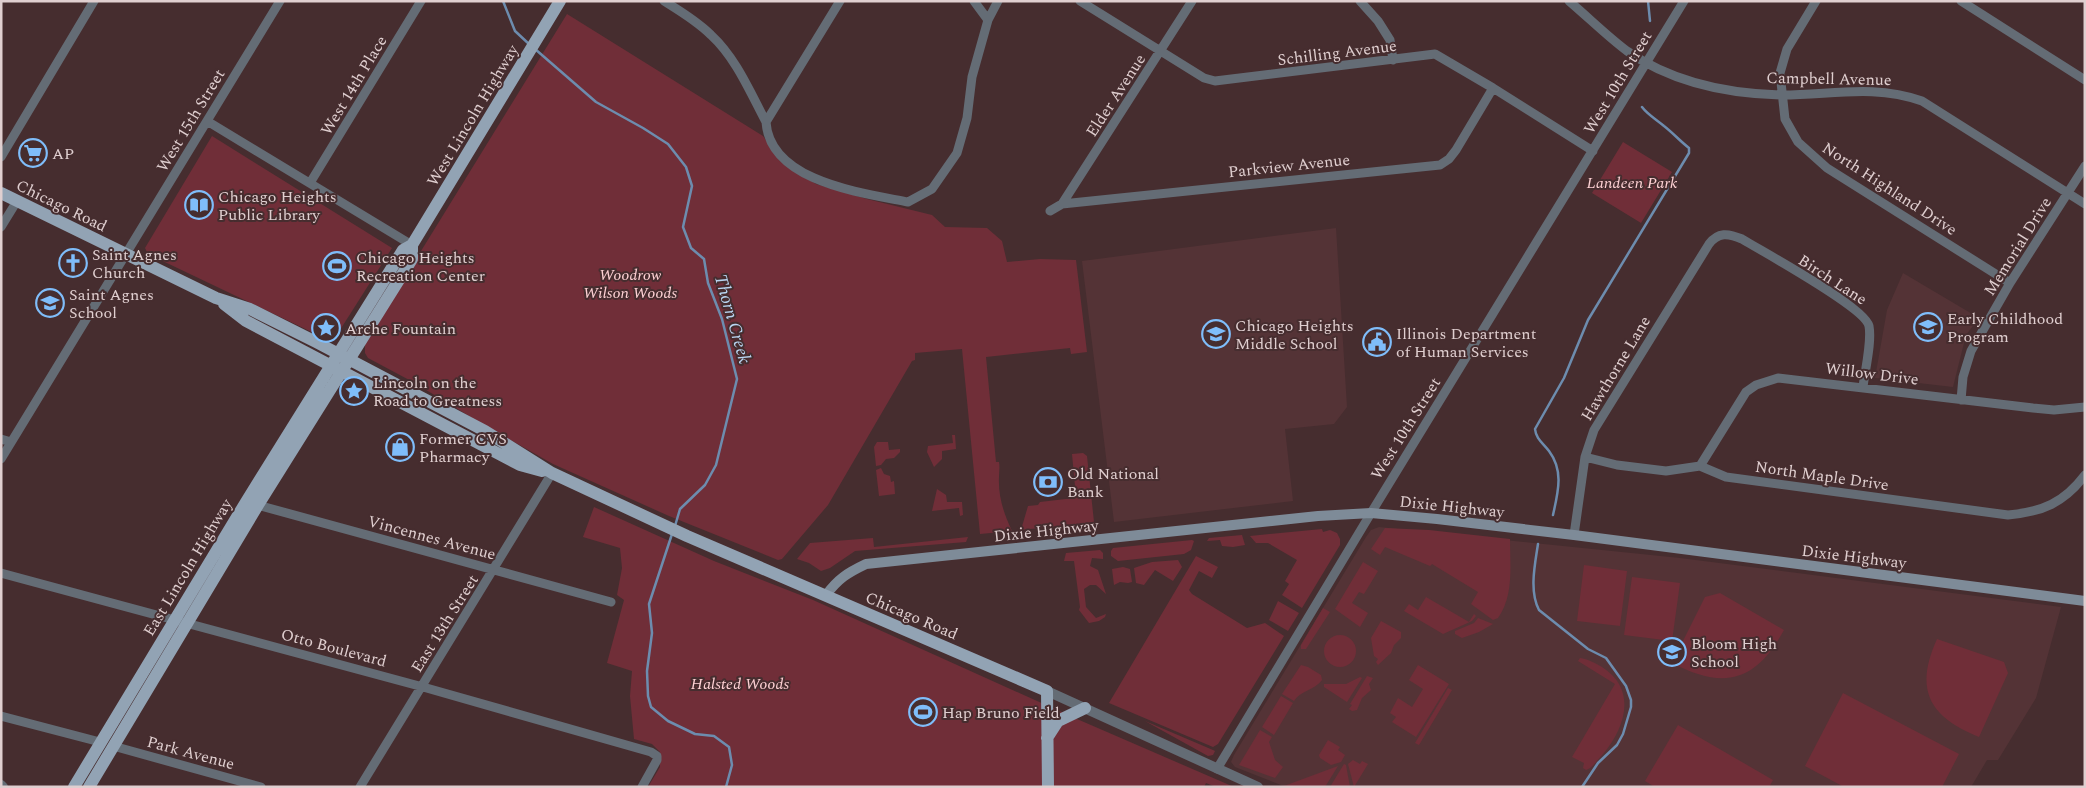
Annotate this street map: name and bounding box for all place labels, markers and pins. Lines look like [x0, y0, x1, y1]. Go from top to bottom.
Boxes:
supermarket icon: AP [18, 138, 48, 168]
place label: AP [52, 142, 74, 166]
place label: Chicago Heights Public Library [218, 185, 337, 227]
library icon: Chicago Heights Public Library [184, 190, 214, 220]
place label: Saint Agnes Church [92, 243, 177, 285]
place label: Chicago Heights Recreation Center [356, 246, 485, 288]
church icon: Saint Agnes Church [58, 248, 88, 278]
sports icon: Chicago Heights Recreation Center [322, 251, 352, 281]
place label: Saint Agnes School [69, 283, 154, 325]
school or university icon: Saint Agnes School [35, 288, 65, 318]
place label: Early Childhood Program [1947, 307, 2063, 349]
school or university icon: Early Childhood Program [1913, 312, 1943, 342]
place icon: Arche Fountain [311, 313, 341, 343]
place label: Chicago Heights Middle School [1235, 314, 1354, 356]
place label: Arche Fountain [345, 317, 456, 341]
school or university icon: Chicago Heights Middle School [1201, 319, 1231, 349]
place label: Illinois Department of Human Services [1396, 322, 1537, 364]
public building icon: Illinois Department of Human Services [1362, 327, 1392, 357]
place label: Lincoln on the Road to Greatness [373, 371, 502, 413]
place icon: Lincoln on the Road to Greatness [339, 376, 369, 406]
place label: Former CVS Pharmacy [419, 427, 507, 469]
shop icon: Former CVS Pharmacy [385, 432, 415, 462]
place label: Old National Bank [1067, 462, 1159, 504]
bank icon: Old National Bank [1033, 467, 1063, 497]
place label: Bloom High School [1691, 632, 1777, 674]
school or university icon: Bloom High School [1657, 637, 1687, 667]
sports icon: Hap Bruno Field [908, 697, 938, 727]
place label: Hap Bruno Field [942, 701, 1060, 725]

